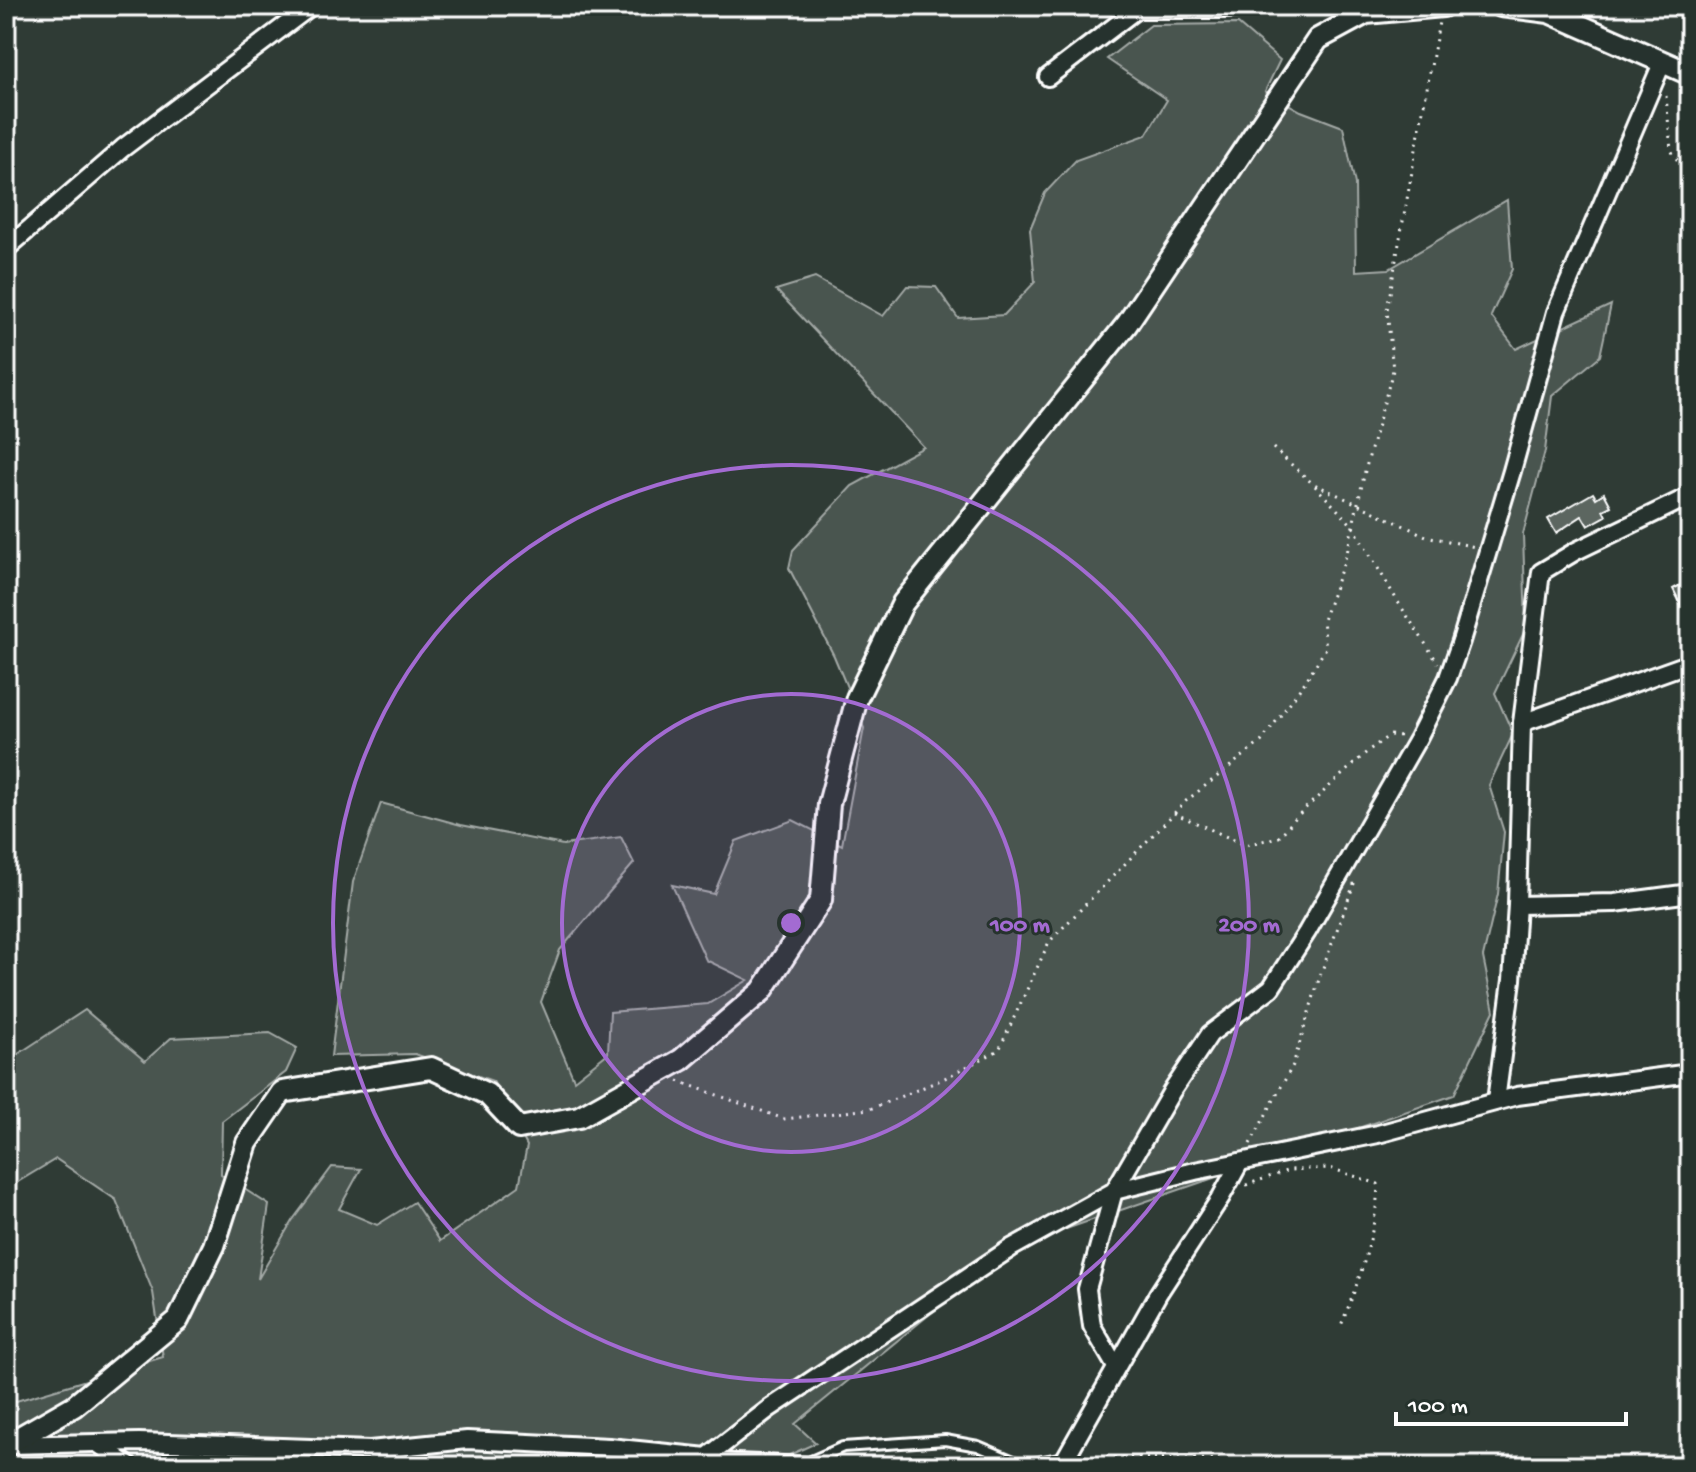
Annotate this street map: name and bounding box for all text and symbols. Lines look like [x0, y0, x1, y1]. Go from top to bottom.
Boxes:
centre of rings [777, 909, 805, 937]
text: 100 m [989, 912, 1050, 941]
text: 200 m [1218, 912, 1280, 941]
scale bar [1396, 1376, 1626, 1426]
text: 100 m [1407, 1393, 1468, 1422]

